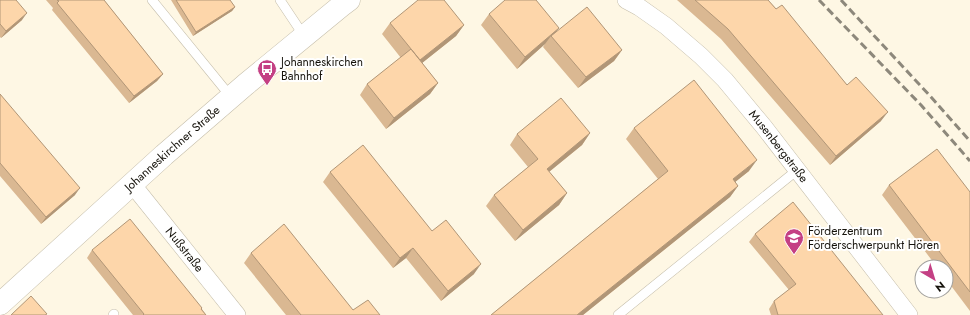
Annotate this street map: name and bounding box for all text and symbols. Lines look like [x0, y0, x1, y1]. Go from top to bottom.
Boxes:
place label: Johanneskirchen Bahnhof [279, 53, 363, 85]
bus stop icon: Johanneskirchen Bahnhof [256, 58, 278, 86]
street label: Johanneskirchner Straße [119, 101, 224, 197]
street label: Musenbergstraße [744, 106, 813, 186]
place label: Förderzentrum Förderschwerpunkt Hören [808, 222, 939, 254]
street label: Nußstraße [161, 223, 208, 276]
school or university icon: Förderzentrum Förderschwerpunkt Hören [783, 227, 805, 255]
north arrow [914, 259, 954, 299]
text: N [932, 278, 949, 296]

